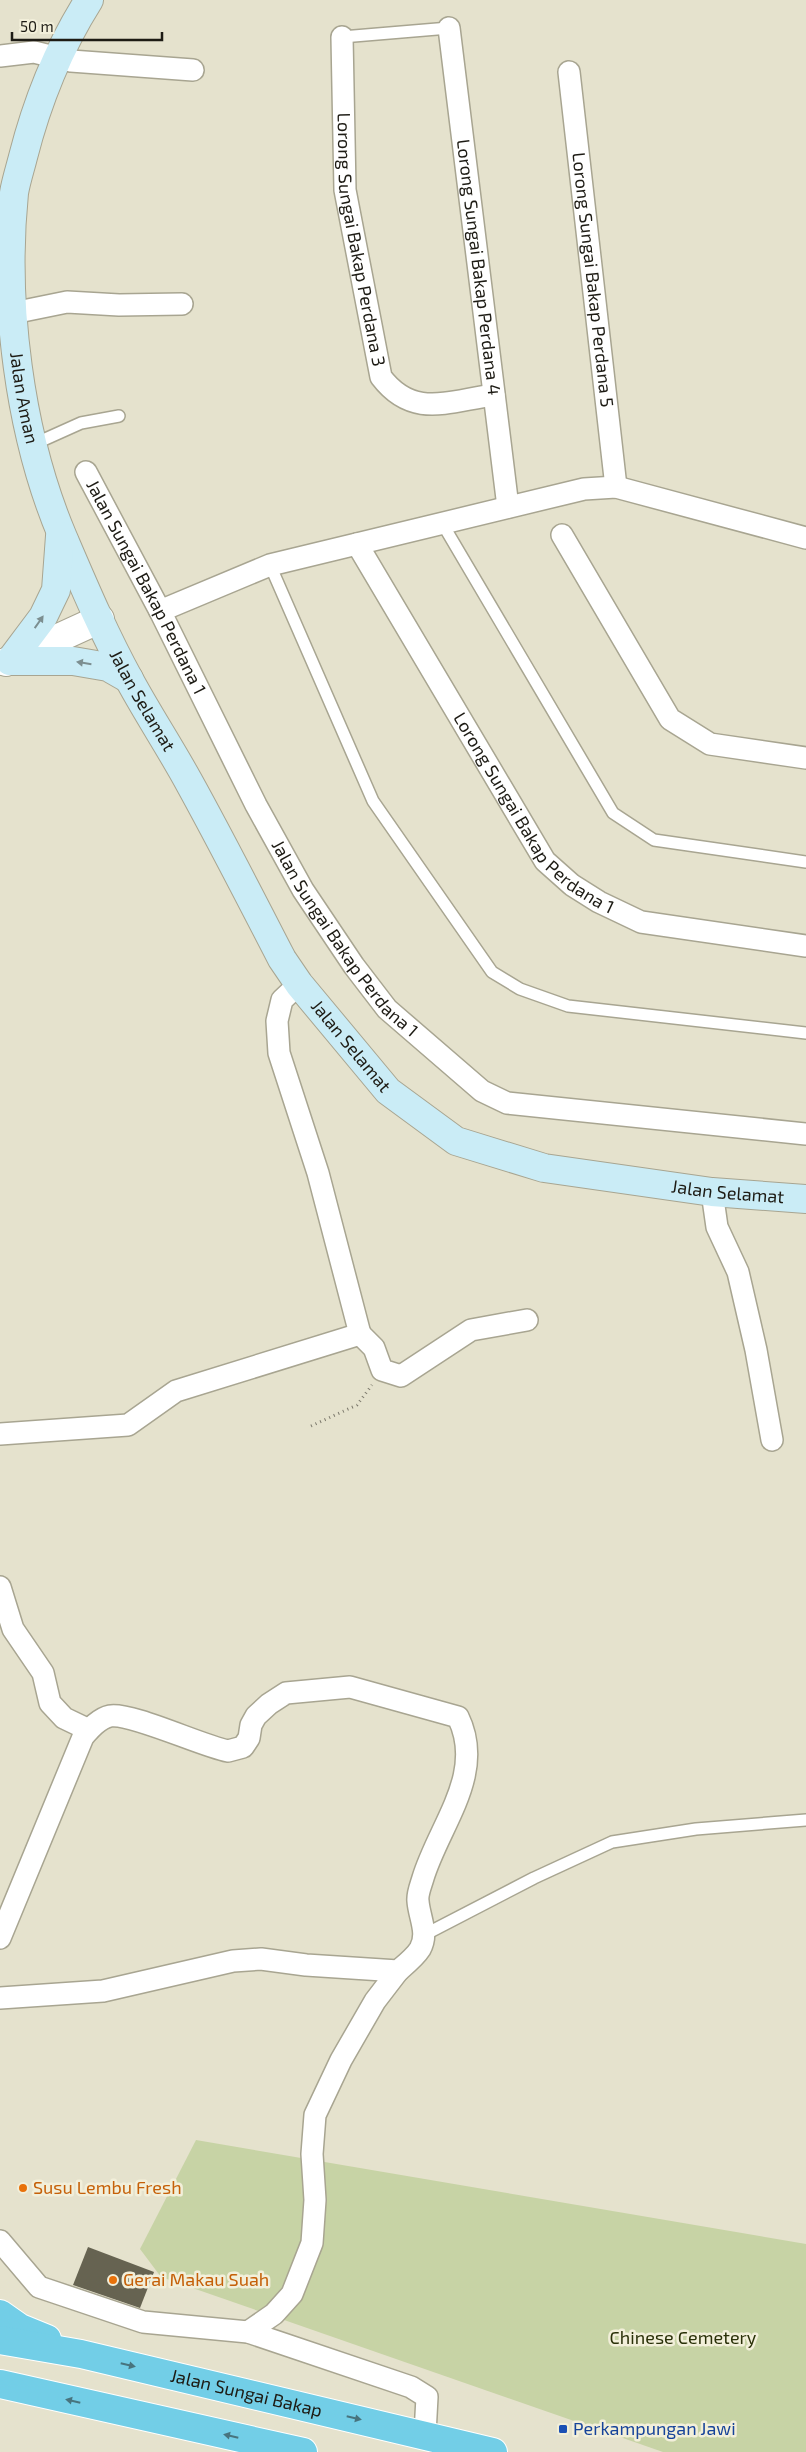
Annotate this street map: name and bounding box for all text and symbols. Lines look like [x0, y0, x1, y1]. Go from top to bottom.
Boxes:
scale bar [12, 10, 162, 42]
text: 50 m [20, 17, 54, 35]
street label: Lorong Sungai Bakap Perdana 3 [333, 112, 391, 368]
street label: Lorong Sungai Bakap Perdana 4 [453, 138, 506, 396]
street label: Lorong Sungai Bakap Perdana 5 [568, 151, 619, 408]
street label: Jalan Aman [6, 351, 44, 446]
street label: Jalan Sungai Bakap Perdana 1 [82, 476, 211, 698]
one-way arrow [34, 615, 44, 628]
street label: Jalan Selamat [105, 646, 181, 755]
one-way arrow [76, 658, 92, 666]
street label: Lorong Sungai Bakap Perdana 1 [449, 708, 618, 918]
street label: Jalan Sungai Bakap Perdana 1 [267, 836, 423, 1041]
street label: Jalan Selamat [307, 995, 396, 1096]
street label: Jalan Selamat [670, 1174, 785, 1207]
place label: Susu Lembu Fresh [33, 2176, 182, 2198]
marker: Susu Lembu Fresh [17, 2182, 29, 2194]
place label: Gerai Makau Suah [123, 2268, 269, 2290]
marker: Gerai Makau Suah [107, 2274, 119, 2286]
park label: Chinese Cemetery [610, 2326, 757, 2348]
one-way arrow [120, 2361, 136, 2369]
street label: Jalan Sungai Bakap [168, 2364, 325, 2421]
one-way arrow [64, 2396, 80, 2404]
one-way arrow [347, 2414, 362, 2422]
place label: Perkampungan Jawi [573, 2417, 736, 2439]
marker: Perkampungan Jawi [557, 2423, 569, 2435]
one-way arrow [224, 2432, 239, 2440]

